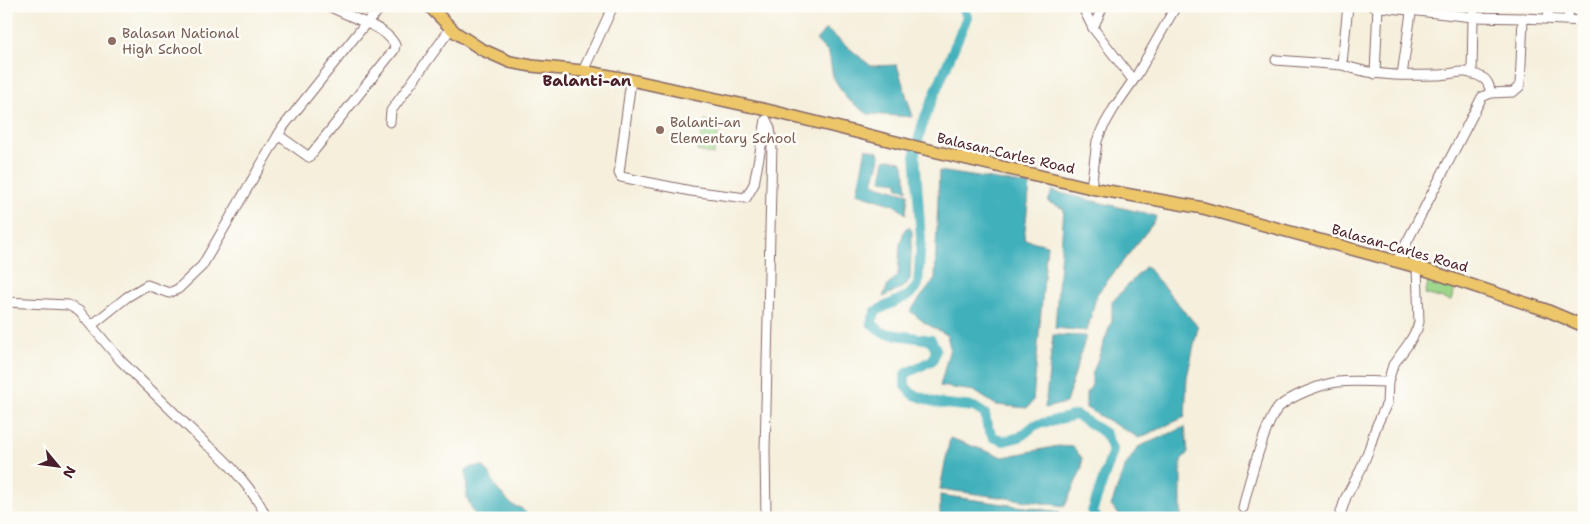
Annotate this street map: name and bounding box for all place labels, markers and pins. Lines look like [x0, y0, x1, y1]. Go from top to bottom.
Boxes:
place label: Balasan National High School [122, 24, 240, 58]
marker: Balasan National High School [106, 35, 118, 47]
place label: Balanti-an Elementary School [670, 113, 797, 147]
marker: Balanti-an Elementary School [654, 124, 666, 136]

